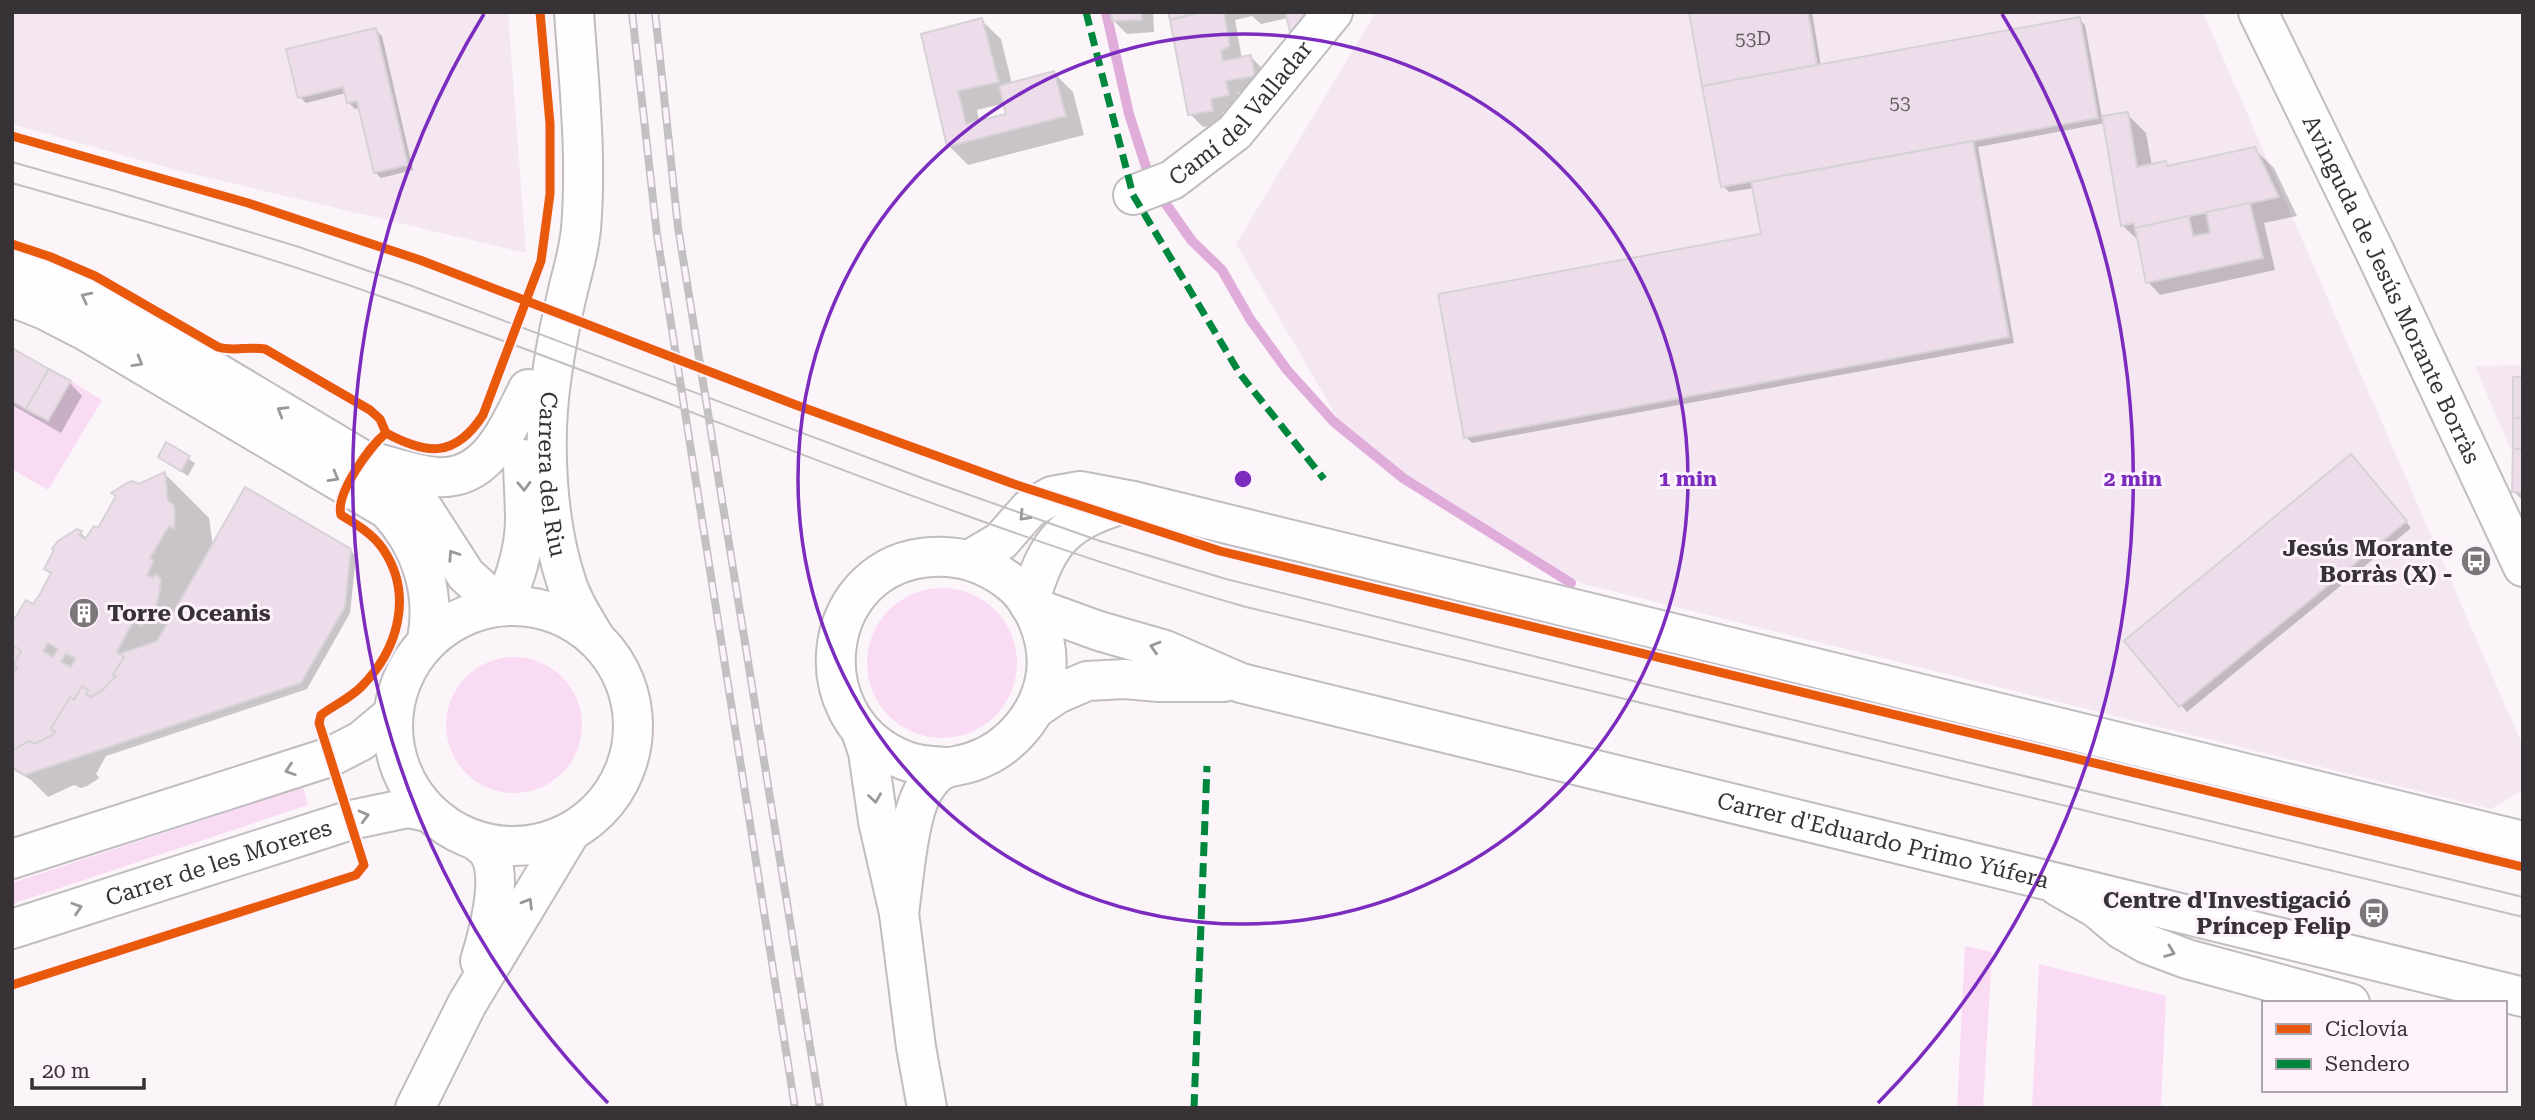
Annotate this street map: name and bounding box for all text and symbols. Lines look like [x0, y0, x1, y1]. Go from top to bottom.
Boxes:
house number: 53D [1735, 27, 1771, 50]
street label: Camí del Valladar [1163, 35, 1317, 191]
house number: 53 [1889, 91, 1911, 114]
street label: Avinguda de Jesús Morante Borràs [2297, 111, 2486, 468]
one-way arrow [80, 291, 93, 305]
one-way arrow [130, 353, 143, 366]
street label: Carrera del Riu [533, 390, 572, 559]
one-way arrow [277, 407, 290, 420]
centre of rings [1231, 467, 1255, 491]
text: 1 min [1659, 467, 1717, 491]
text: 2 min [2104, 467, 2162, 491]
one-way arrow [327, 469, 340, 482]
one-way arrow [516, 481, 531, 492]
one-way arrow [1020, 508, 1033, 521]
place label: Jesús Morante Borràs (X) - [2283, 535, 2453, 588]
bus stop icon: Jesús Morante Borràs (X) - [2459, 544, 2493, 578]
one-way arrow [448, 550, 461, 563]
building icon: Torre Oceanis [67, 596, 101, 630]
place label: Torre Oceanis [107, 600, 271, 627]
one-way arrow [1149, 641, 1161, 656]
one-way arrow [284, 761, 296, 776]
street label: Carrer d'Eduardo Primo Yúfera [1714, 787, 2052, 894]
one-way arrow [867, 792, 882, 804]
one-way arrow [358, 810, 370, 824]
street label: Carrer de les Moreres [102, 814, 335, 912]
place label: Centre d'Investigació Príncep Felip [2103, 887, 2351, 940]
bus stop icon: Centre d'Investigació Príncep Felip [2357, 896, 2391, 930]
one-way arrow [519, 898, 532, 911]
one-way arrow [71, 902, 83, 916]
one-way arrow [2163, 944, 2175, 958]
legend [2262, 1001, 2507, 1092]
text: Ciclovía [2325, 1017, 2409, 1041]
scale bar [32, 1046, 144, 1090]
text: Sendero [2325, 1052, 2410, 1076]
text: 20 m [42, 1059, 90, 1083]

